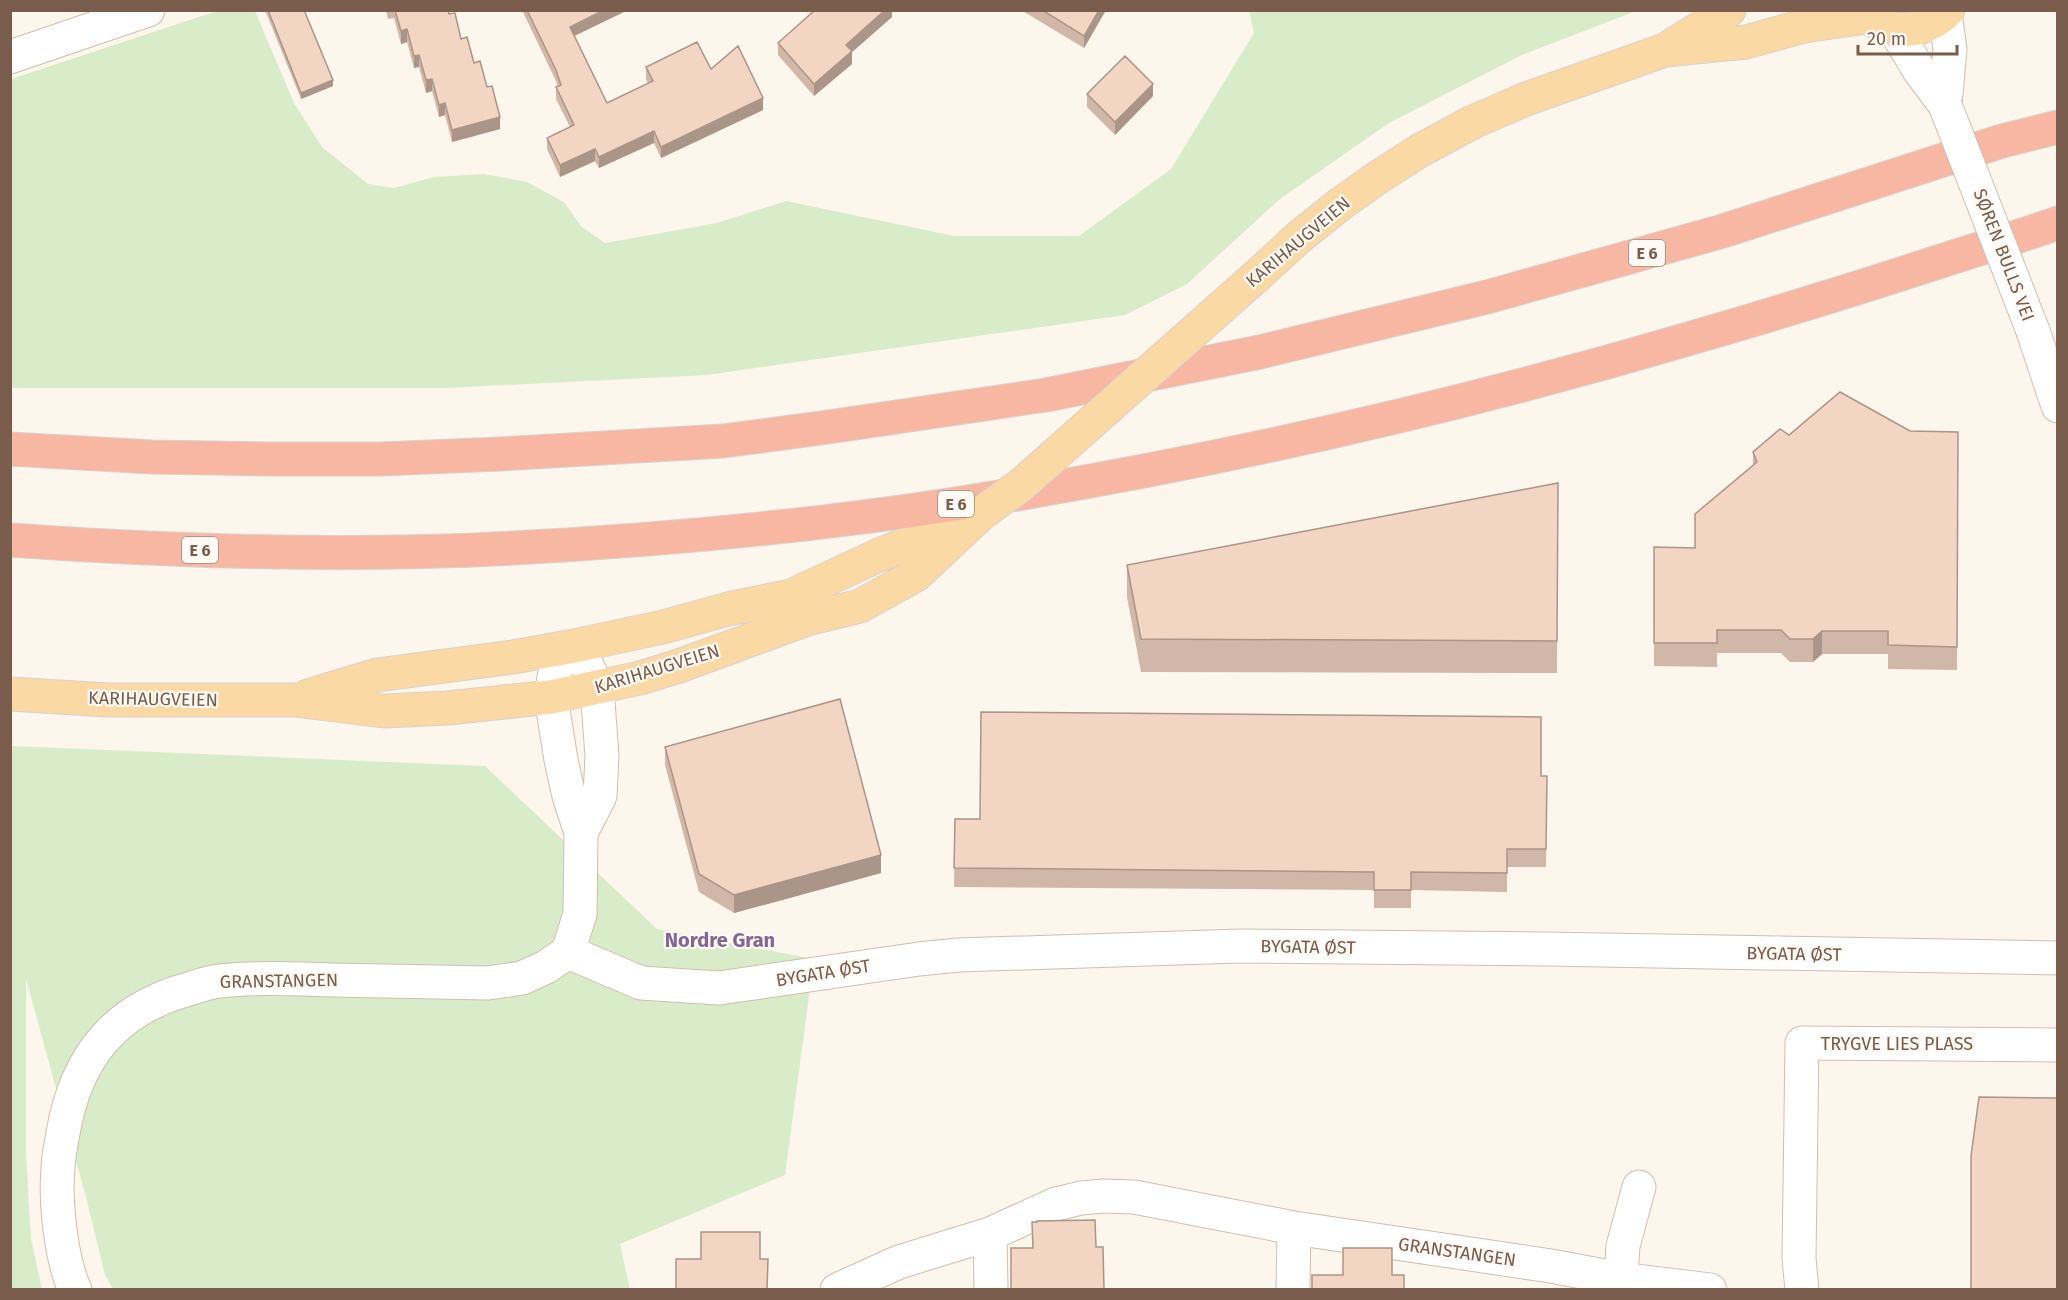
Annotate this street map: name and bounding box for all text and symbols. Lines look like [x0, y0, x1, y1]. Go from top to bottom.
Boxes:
scale bar [1858, 18, 1957, 56]
text: 20 m [1867, 28, 1906, 50]
street label: SØREN BULLS VEI [1969, 186, 2039, 324]
street label: KARIHAUGVEIEN [1241, 192, 1355, 292]
road number: E 6 [1629, 240, 1665, 266]
road number: E 6 [938, 491, 974, 517]
road number: E 6 [182, 537, 218, 563]
street label: KARIHAUGVEIEN [592, 640, 722, 698]
street label: KARIHAUGVEIEN [88, 687, 218, 711]
district label: Nordre Gran [665, 928, 775, 952]
street label: BYGATA ØST [1260, 935, 1357, 959]
street label: BYGATA ØST [1746, 942, 1843, 966]
street label: BYGATA ØST [774, 955, 872, 991]
street label: GRANSTANGEN [220, 969, 338, 993]
street label: TRYGVE LIES PLASS [1821, 1033, 1973, 1055]
street label: GRANSTANGEN [1397, 1233, 1517, 1271]

